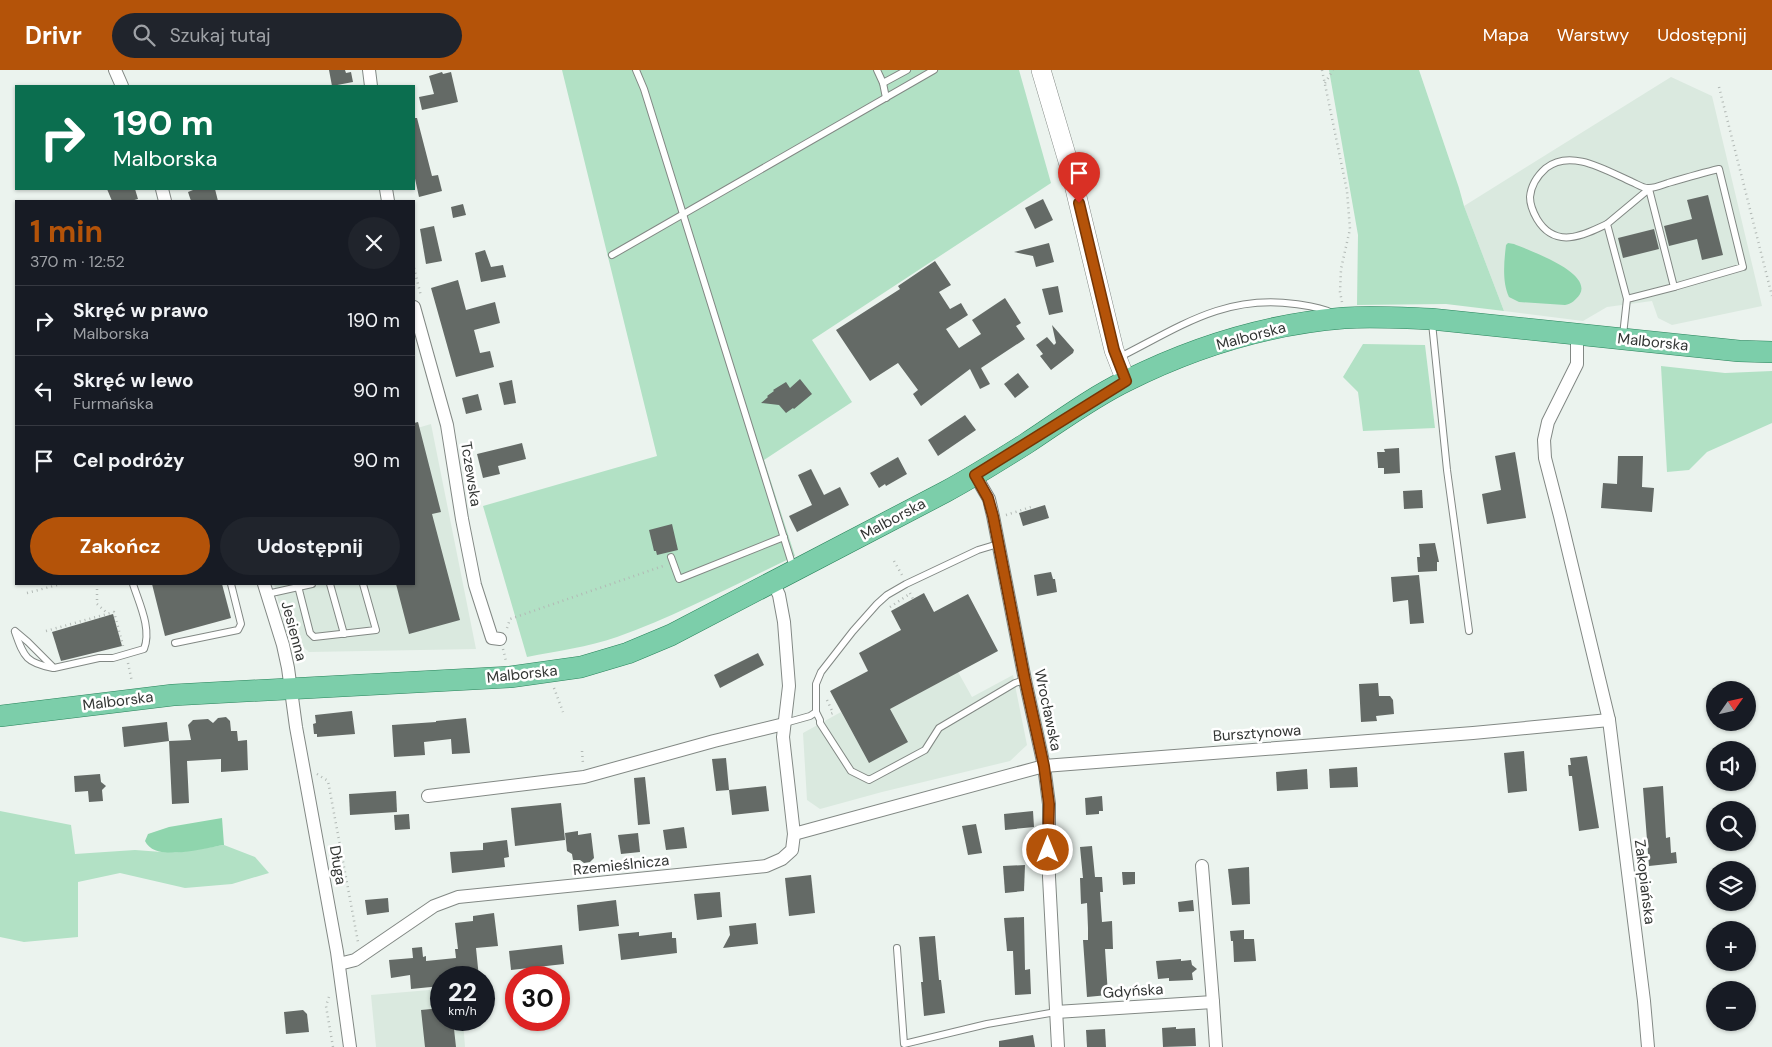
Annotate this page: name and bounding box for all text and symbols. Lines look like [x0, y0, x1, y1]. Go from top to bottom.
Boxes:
search box [112, 13, 462, 58]
text: Drivr [25, 20, 82, 51]
icon: search [130, 21, 158, 49]
text: Szukaj tutaj [170, 23, 271, 48]
text: Mapa [1483, 23, 1529, 47]
text: Warstwy [1557, 23, 1629, 47]
text: Udostępnij [1657, 23, 1747, 47]
text: 190 m [113, 100, 214, 146]
icon: right [30, 105, 95, 170]
text: Malborska [113, 144, 217, 173]
pin [1058, 152, 1100, 203]
icon: arrive [1065, 159, 1093, 187]
text: 1 min [30, 212, 103, 251]
button: close [348, 217, 400, 269]
text: 370 m · 12:52 [30, 251, 125, 272]
text: Skręć w prawo [73, 298, 209, 323]
icon: right [30, 307, 58, 335]
text: 190 m [347, 308, 400, 333]
street label: Malborska [1214, 317, 1288, 355]
text: Malborska [73, 323, 149, 344]
street label: Malborska [1617, 328, 1689, 356]
text: Skręć w lewo [73, 368, 194, 393]
icon: left [30, 377, 58, 405]
text: 90 m [353, 378, 400, 403]
text: Furmańska [73, 393, 154, 414]
street label: Tczewska [456, 440, 486, 508]
icon: arrive [30, 447, 58, 475]
text: Cel podróży [73, 448, 184, 473]
text: 90 m [353, 448, 400, 473]
street label: Malborska [857, 493, 929, 545]
button: Zakończ [30, 517, 210, 575]
button: Udostępnij [220, 517, 400, 575]
street label: Jesienna [276, 599, 312, 663]
street label: Malborska [486, 660, 558, 688]
street label: Wrocławska [1030, 667, 1066, 753]
north arrow [1706, 681, 1756, 731]
map controls [1706, 681, 1756, 1031]
street label: Malborska [81, 687, 155, 715]
street label: Bursztynowa [1212, 720, 1302, 746]
button: sound [1706, 741, 1756, 791]
button: search [1706, 801, 1756, 851]
position arrow [1021, 823, 1073, 875]
street label: Zakopiańska [1630, 839, 1660, 925]
street label: Długa [325, 844, 351, 886]
street label: Rzemieślnicza [572, 850, 670, 880]
button: layers [1706, 861, 1756, 911]
button: + [1706, 921, 1756, 971]
speed limit sign: 30 [505, 966, 570, 1031]
text: 22 [448, 976, 477, 1009]
street label: Gdyńska [1102, 979, 1164, 1003]
button: − [1706, 981, 1756, 1031]
text: km/h [448, 1003, 477, 1019]

